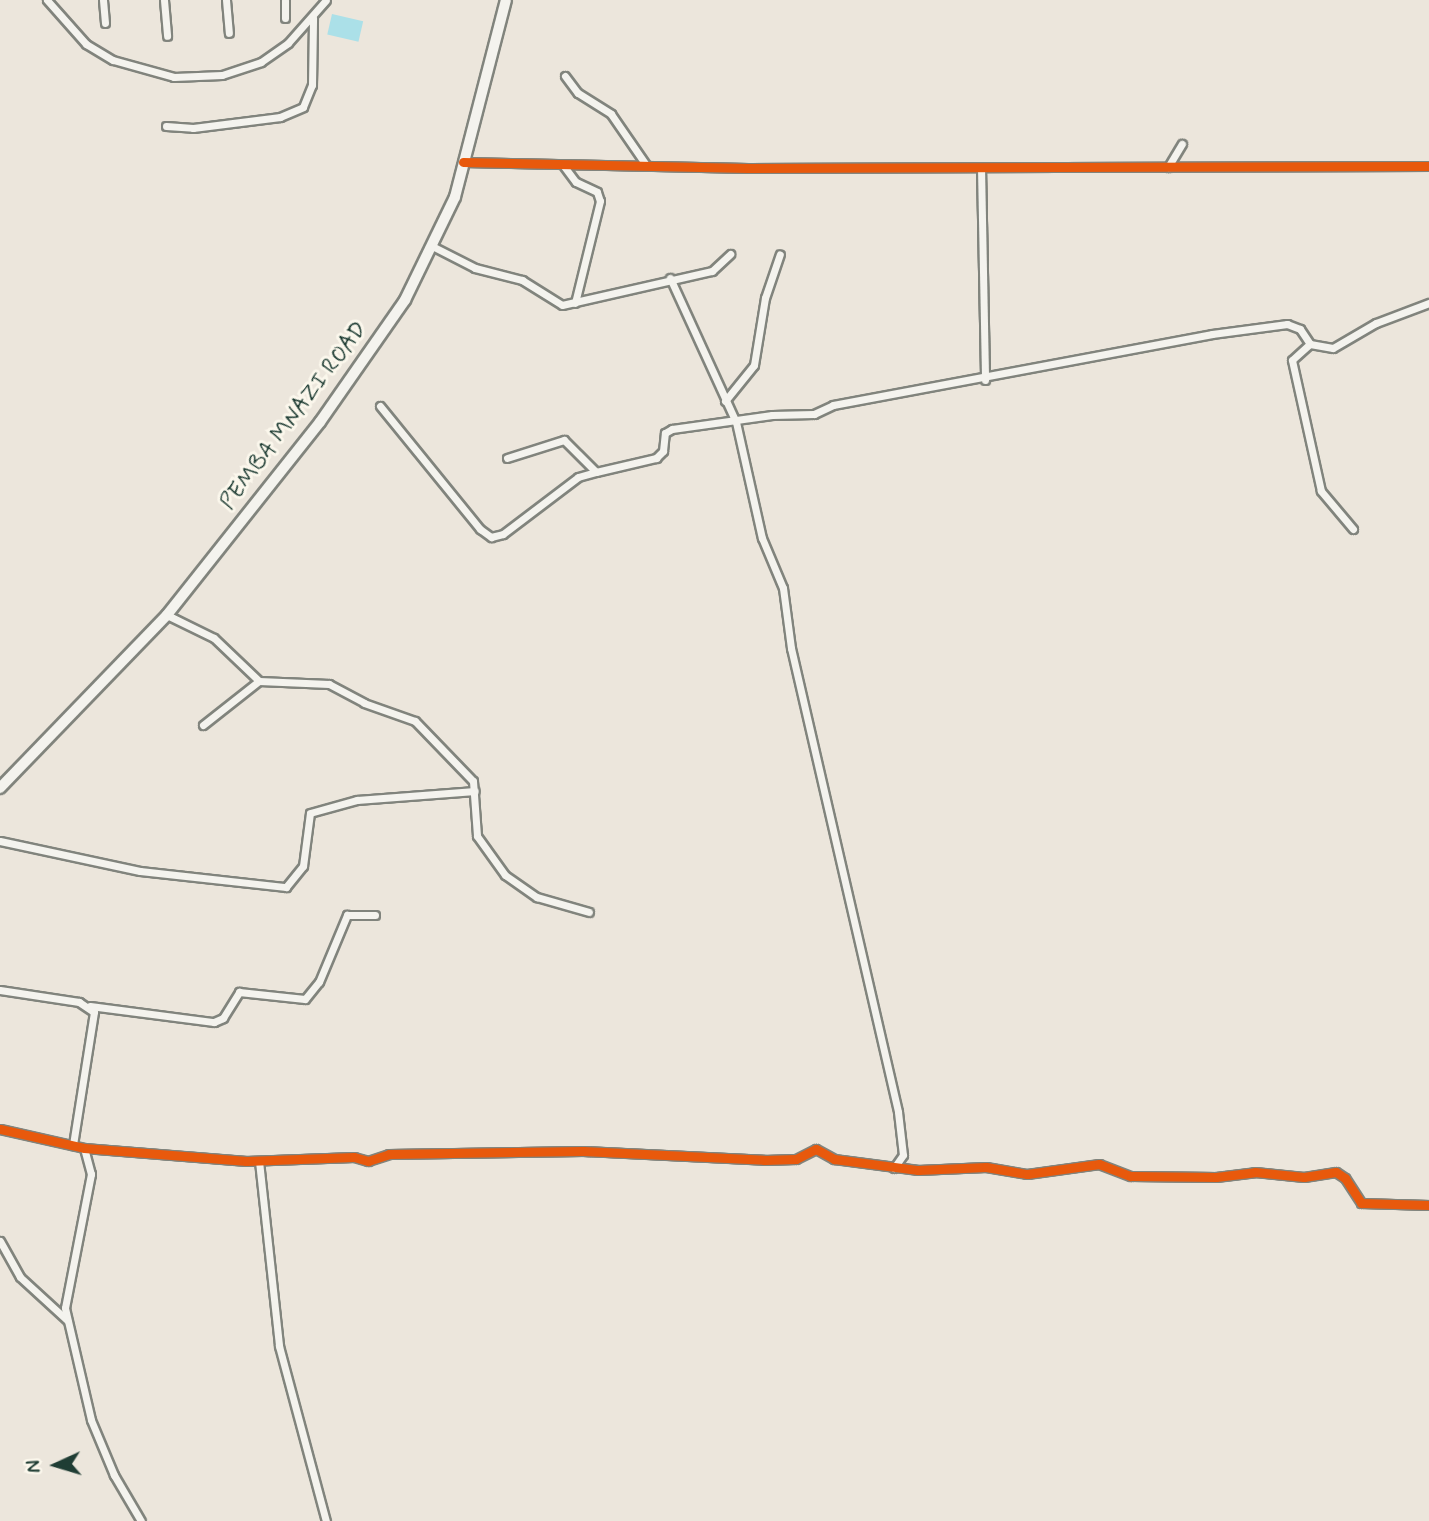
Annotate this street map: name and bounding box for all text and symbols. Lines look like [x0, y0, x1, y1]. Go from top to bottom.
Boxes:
street label: PEMBA MNAZI ROAD [214, 316, 374, 516]
north arrow [21, 1430, 91, 1500]
text: N [22, 1459, 47, 1474]

